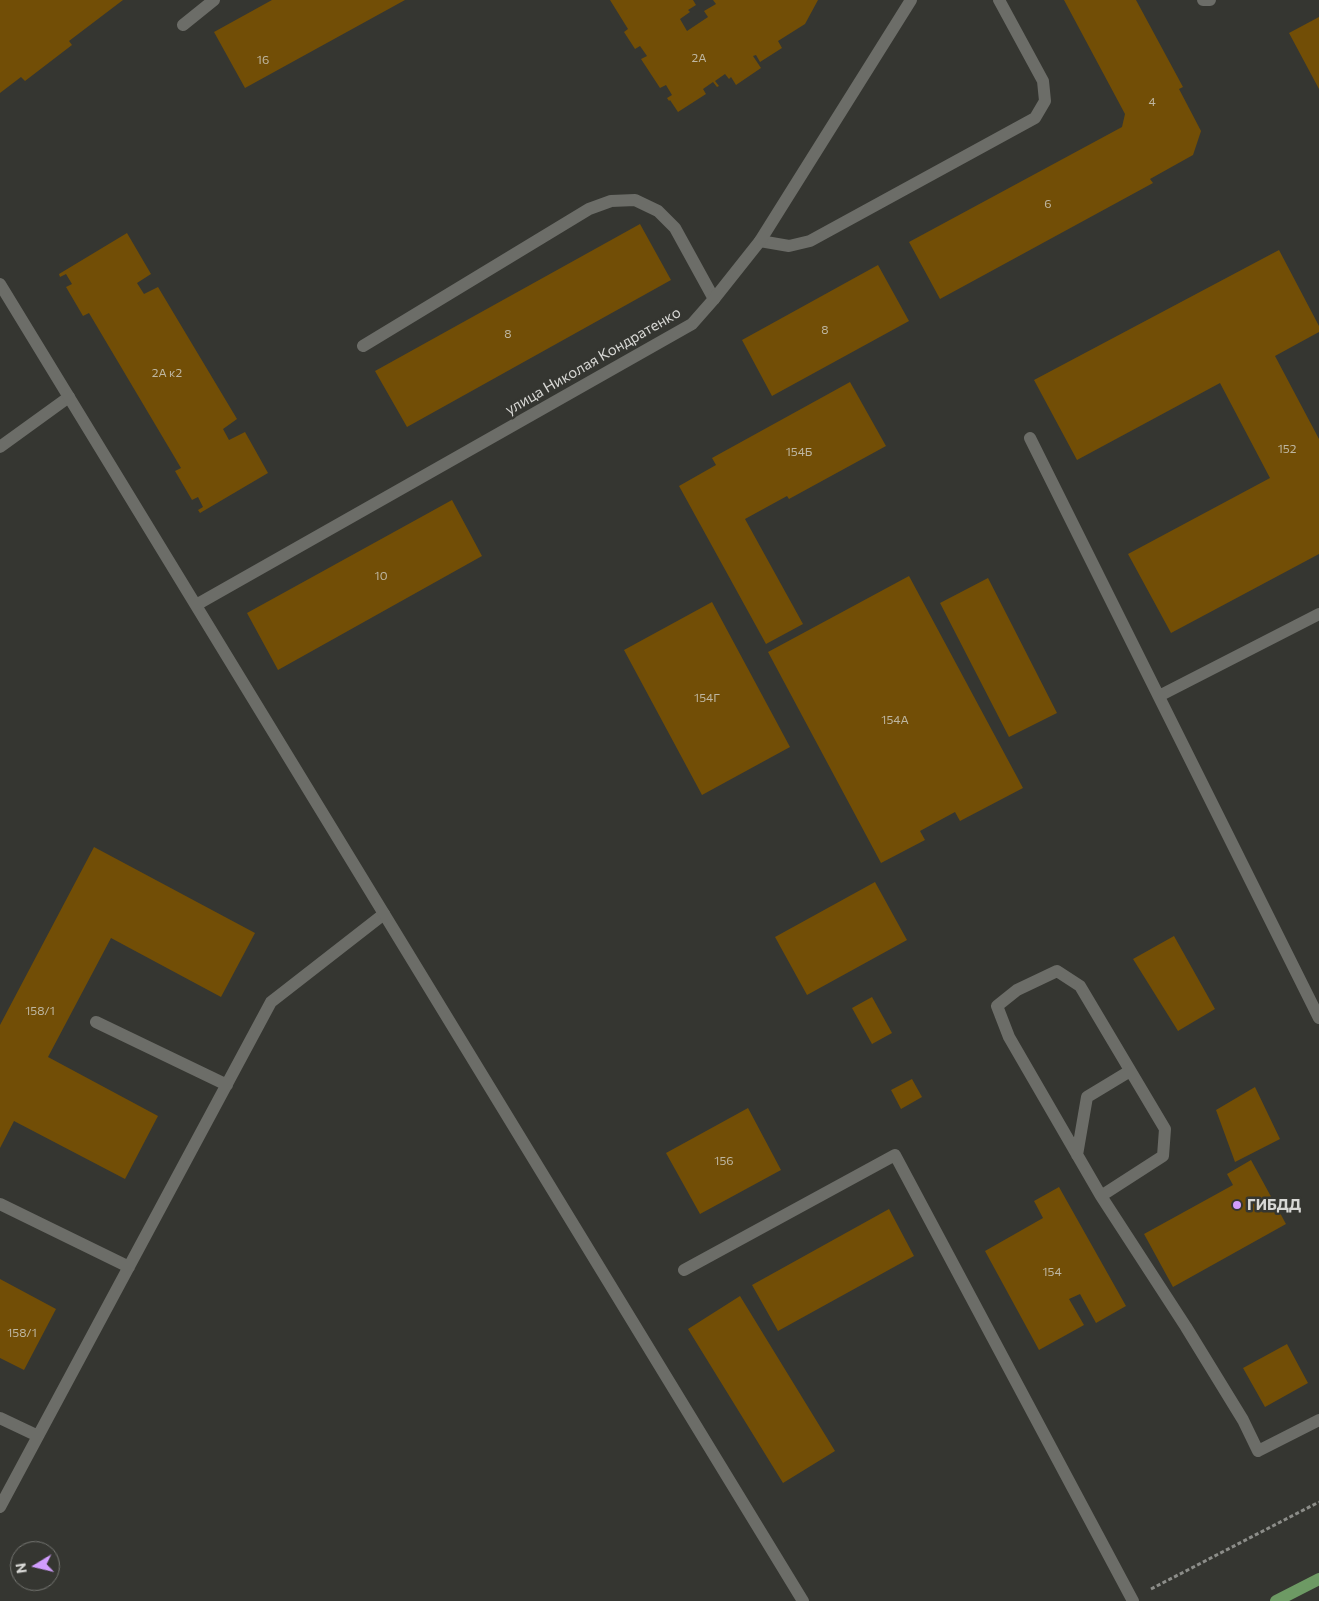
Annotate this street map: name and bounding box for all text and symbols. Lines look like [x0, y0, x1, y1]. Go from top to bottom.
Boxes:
house number: 2А [692, 51, 706, 65]
house number: 16 [257, 53, 269, 67]
house number: 4 [1148, 95, 1156, 109]
house number: 6 [1044, 197, 1052, 211]
street label: улица Николая Кондратенко [502, 303, 684, 419]
house number: 8 [821, 323, 829, 337]
house number: 8 [504, 327, 512, 341]
house number: 2А к2 [152, 366, 182, 380]
house number: 152 [1278, 442, 1296, 456]
house number: 154Б [786, 445, 812, 459]
house number: 10 [375, 569, 387, 583]
house number: 154Г [694, 691, 720, 705]
house number: 154А [881, 713, 909, 727]
house number: 158/1 [25, 1004, 55, 1018]
house number: 156 [714, 1154, 734, 1168]
place label: ГИБДД [1247, 1196, 1301, 1214]
marker: ГИБДД [1231, 1199, 1243, 1211]
house number: 154 [1042, 1265, 1062, 1279]
house number: 158/1 [7, 1326, 37, 1340]
north arrow [10, 1541, 60, 1591]
text: N [11, 1562, 30, 1575]

